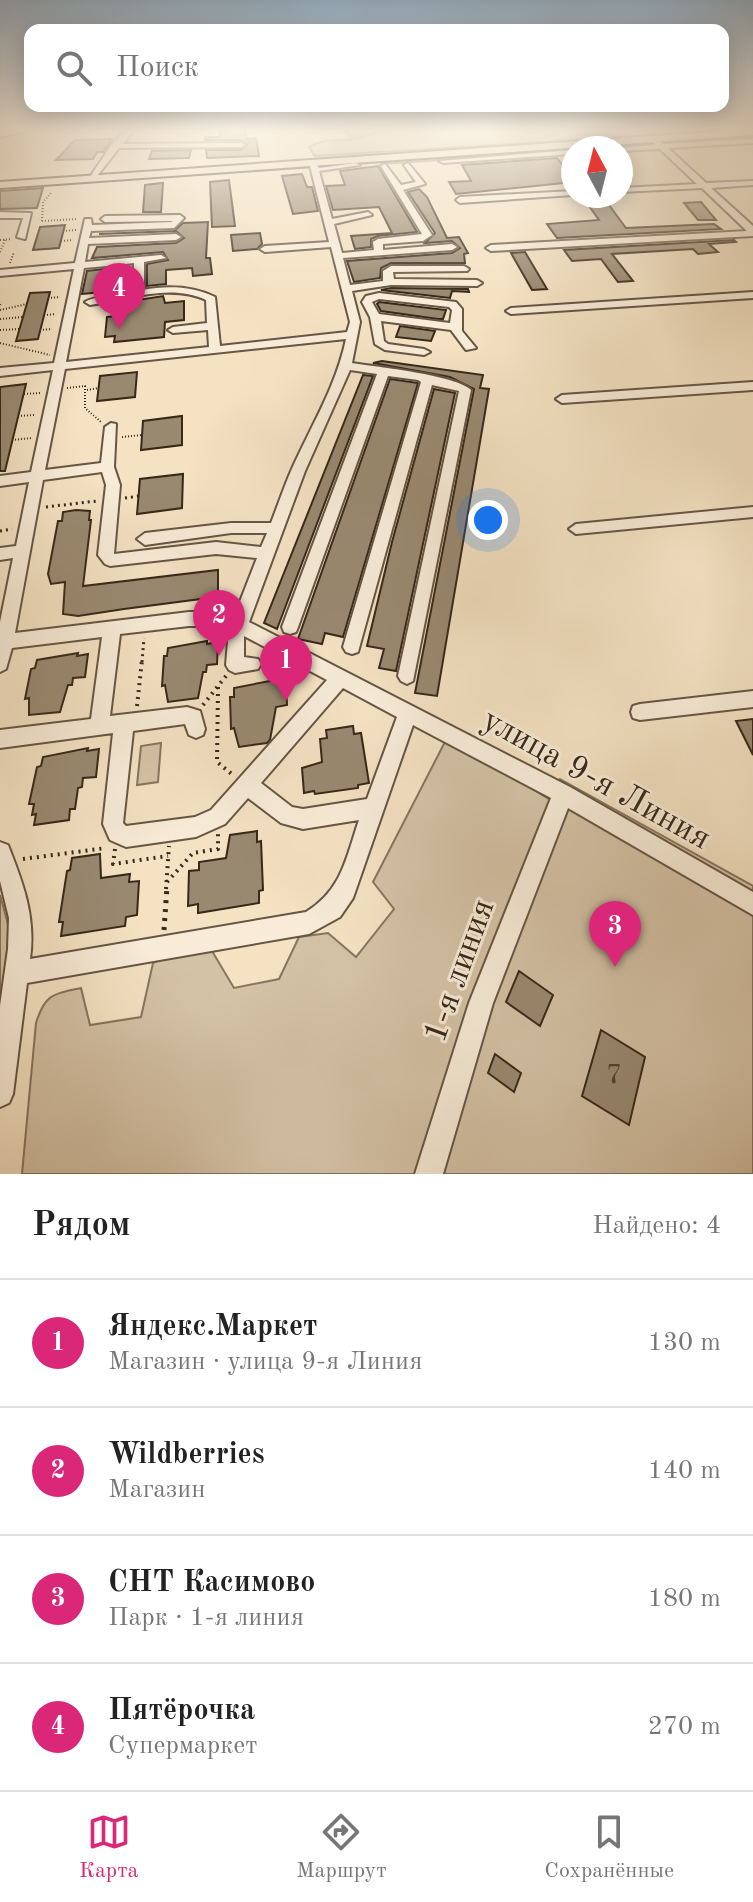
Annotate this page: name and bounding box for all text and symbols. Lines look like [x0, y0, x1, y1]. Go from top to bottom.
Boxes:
search box [24, 24, 729, 112]
icon: search [52, 46, 96, 90]
text: Поиск [116, 53, 199, 83]
north arrow [561, 136, 633, 208]
pin: 4 [93, 263, 145, 329]
your location [468, 500, 508, 540]
pin: 2 [193, 590, 245, 656]
pin: 1 [260, 635, 312, 701]
street label: улица 9-я Линия [476, 703, 716, 857]
street label: 1-я линия [418, 895, 502, 1047]
pin: 3 [589, 901, 641, 967]
house number: 7 [606, 1062, 622, 1090]
text: Рядом [32, 1209, 131, 1243]
text: Найдено: 4 [592, 1213, 721, 1239]
text: Яндекс.Маркет [108, 1312, 318, 1342]
text: 1 [50, 1330, 66, 1356]
text: 130 m [648, 1330, 721, 1356]
text: Магазин · улица 9-я Линия [108, 1349, 423, 1375]
text: Wildberries [108, 1440, 265, 1470]
text: 2 [50, 1458, 66, 1484]
text: 140 m [648, 1458, 721, 1484]
text: Магазин [108, 1477, 206, 1503]
text: СНТ Касимово [108, 1568, 315, 1598]
text: 3 [50, 1586, 66, 1612]
text: 180 m [648, 1586, 721, 1612]
text: Парк · 1-я линия [108, 1605, 304, 1631]
text: Пятёрочка [108, 1696, 255, 1726]
text: 4 [50, 1714, 66, 1740]
text: 270 m [648, 1714, 721, 1740]
text: Супермаркет [108, 1733, 257, 1759]
tab: Карта [79, 1810, 138, 1885]
tab: Маршрут [296, 1810, 387, 1885]
tab: Сохранённые [544, 1810, 674, 1885]

